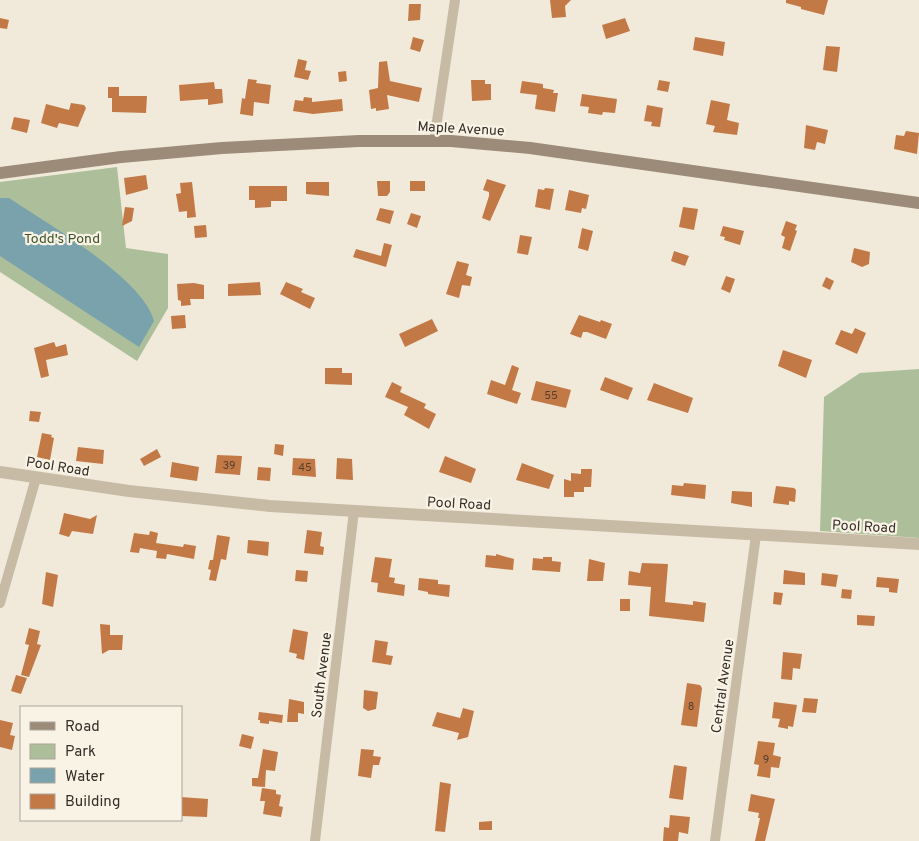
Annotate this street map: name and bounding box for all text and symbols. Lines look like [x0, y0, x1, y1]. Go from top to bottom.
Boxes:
street label: Maple Avenue [417, 119, 505, 140]
park label: Todd's Pond [24, 231, 100, 248]
house number: 55 [544, 389, 558, 403]
street label: Pool Road [25, 454, 91, 481]
house number: 39 [223, 459, 235, 473]
house number: 45 [298, 461, 312, 475]
street label: Pool Road [426, 494, 491, 515]
street label: Pool Road [831, 517, 896, 538]
street label: South Avenue [309, 631, 336, 719]
street label: Central Avenue [708, 638, 739, 734]
house number: 8 [688, 700, 694, 714]
legend [20, 706, 182, 821]
text: Road [65, 718, 100, 737]
text: Park [65, 743, 96, 762]
house number: 9 [763, 753, 769, 767]
text: Water [65, 768, 105, 787]
text: Building [65, 793, 120, 812]

